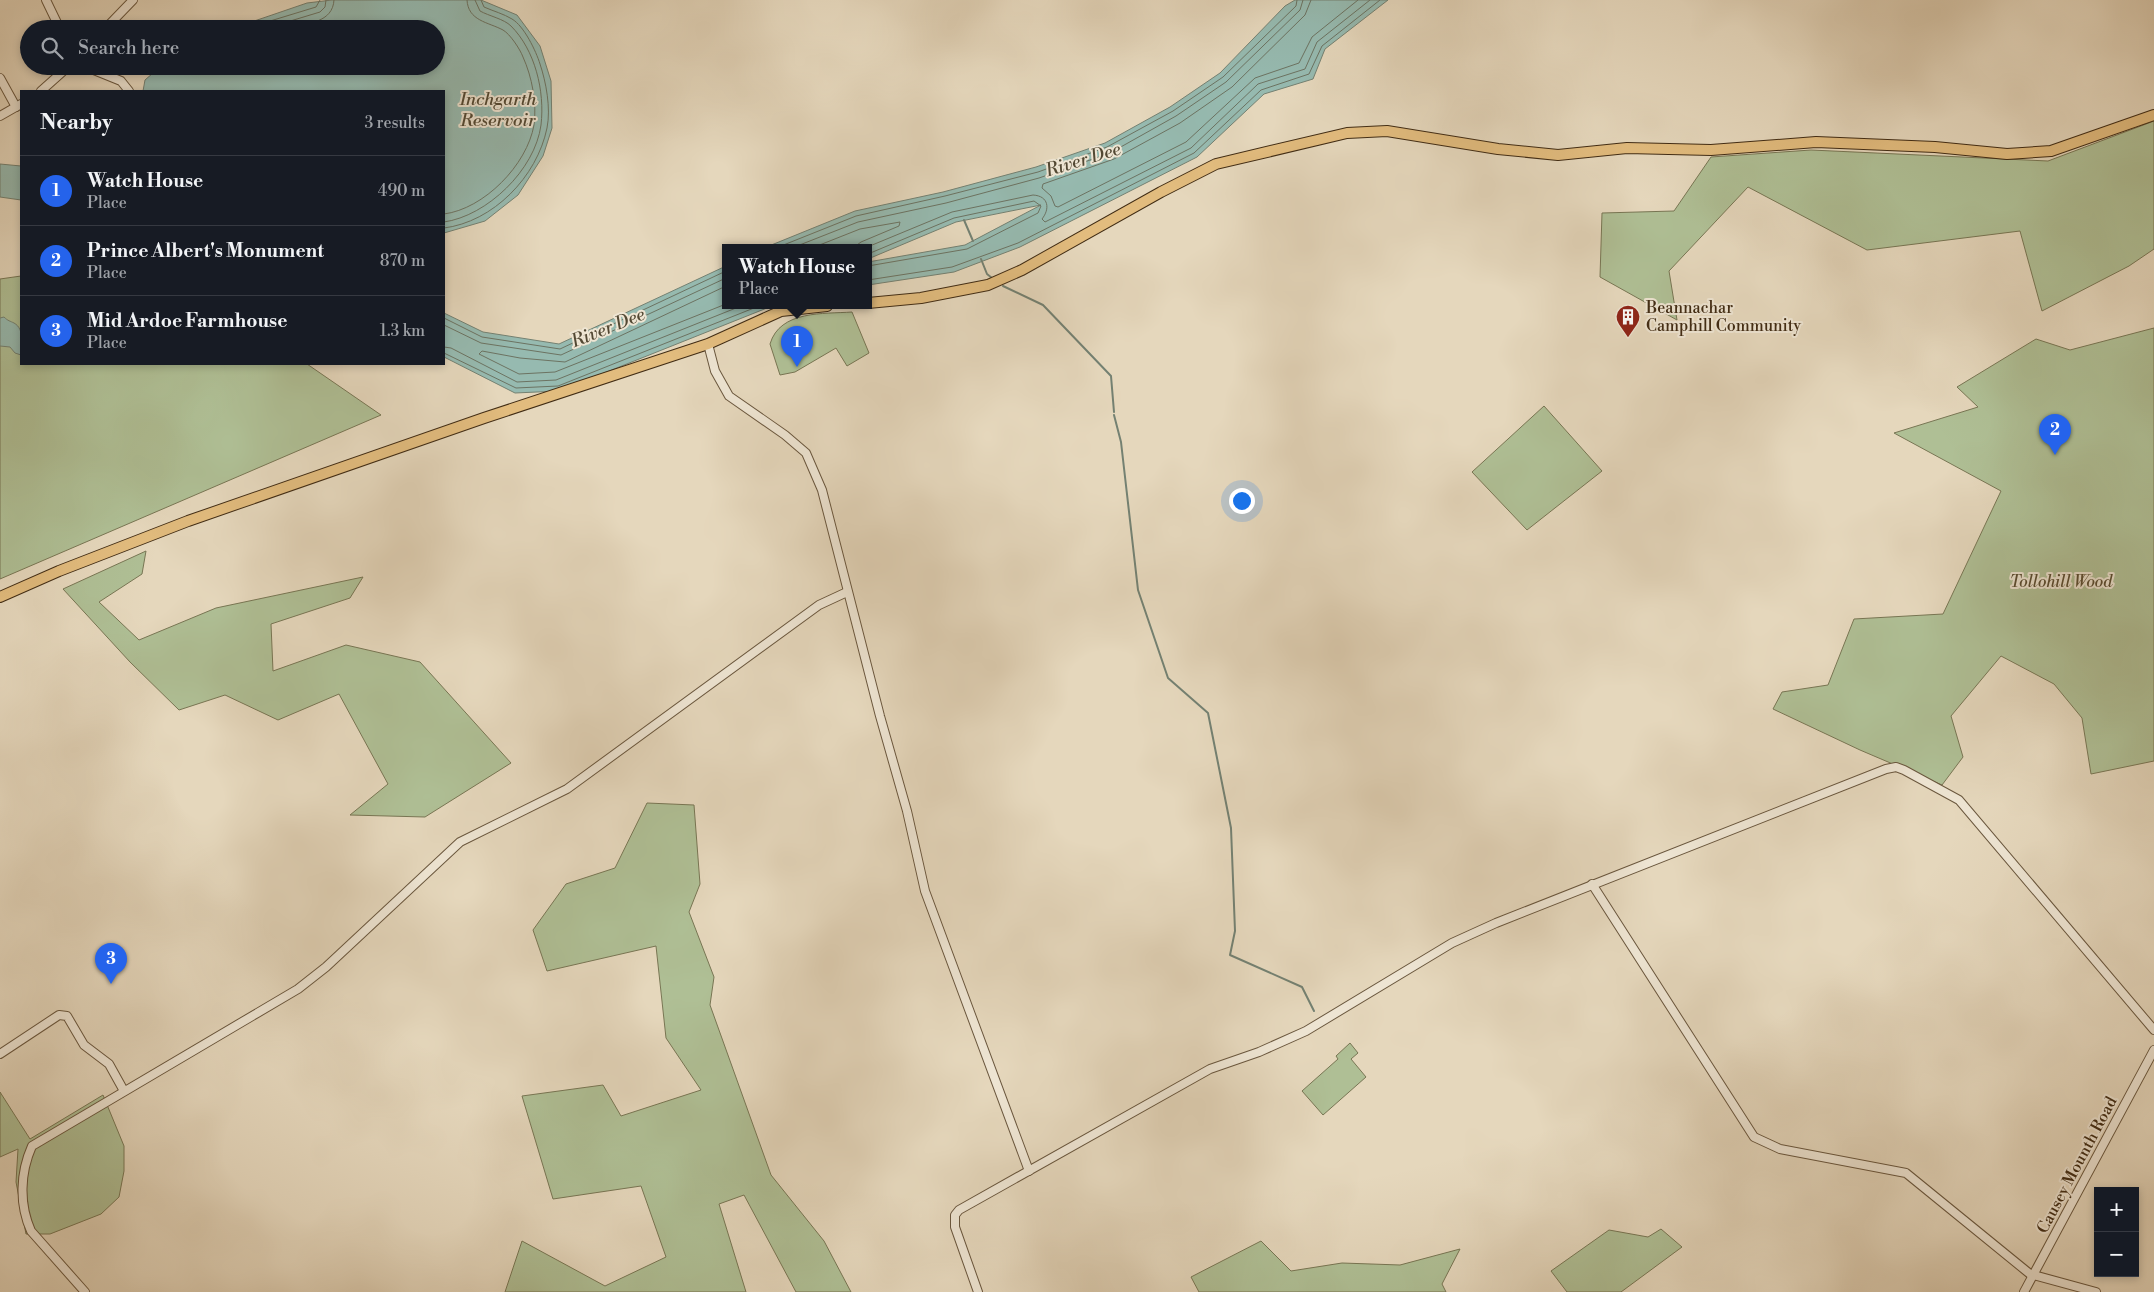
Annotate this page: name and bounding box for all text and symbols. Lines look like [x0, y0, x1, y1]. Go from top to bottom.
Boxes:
search box [20, 20, 445, 75]
icon: search [38, 34, 66, 62]
text: Search here [78, 36, 179, 60]
water label: Inchgarth Reservoir [458, 88, 538, 132]
text: Nearby [40, 110, 113, 136]
text: 3 results [364, 113, 425, 133]
water label: River Dee [1042, 137, 1124, 183]
text: Watch House [87, 169, 203, 193]
text: 1 [52, 181, 60, 201]
text: 490 m [378, 181, 425, 201]
text: Place [87, 193, 127, 213]
text: Prince Albert's Monument [87, 239, 324, 263]
popup [722, 244, 872, 309]
text: 2 [51, 251, 61, 271]
text: 870 m [380, 251, 425, 271]
text: Watch House [739, 255, 855, 279]
text: Place [87, 263, 127, 283]
text: Place [739, 279, 779, 299]
place label: Beannachar Camphill Community [1645, 298, 1801, 336]
water label: River Dee [567, 303, 649, 354]
building icon: Beannachar Camphill Community [1615, 304, 1641, 338]
text: Mid Ardoe Farmhouse [87, 309, 287, 333]
text: 3 [51, 321, 61, 341]
text: 1.3 km [380, 321, 425, 341]
pin: 1 [781, 326, 813, 367]
text: Place [87, 333, 127, 353]
pin: 2 [2039, 414, 2071, 455]
your location [1229, 488, 1255, 514]
park label: Tollohill Wood [2010, 572, 2113, 592]
pin: 3 [95, 943, 127, 984]
street label: Causey Mounth Road [2033, 1093, 2121, 1237]
map controls [2094, 1187, 2139, 1277]
button: + [2094, 1187, 2139, 1232]
button: − [2094, 1232, 2139, 1277]

